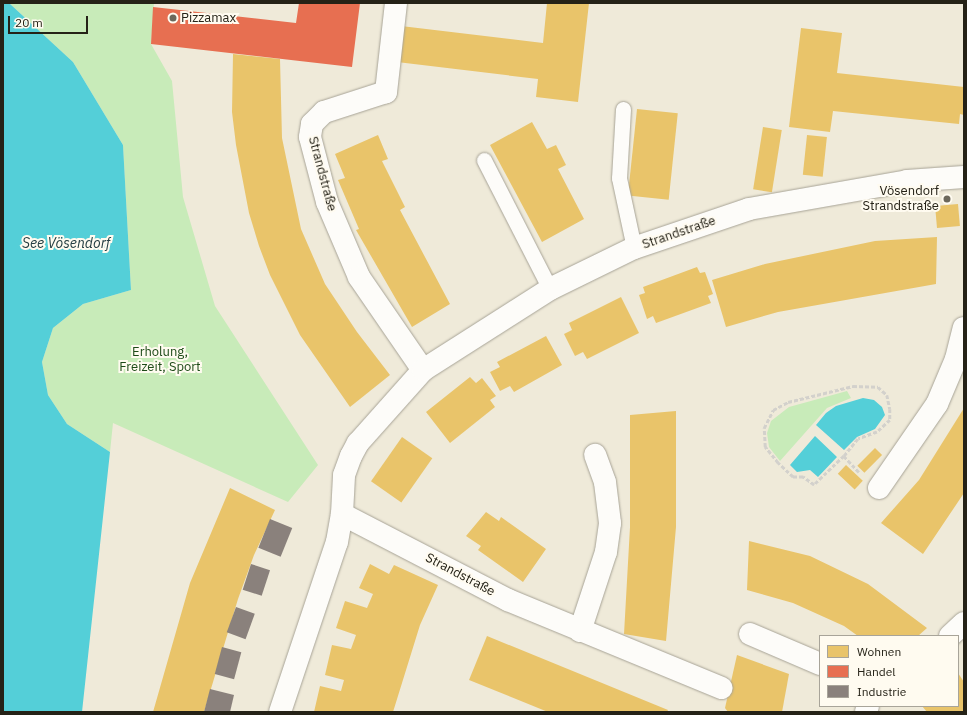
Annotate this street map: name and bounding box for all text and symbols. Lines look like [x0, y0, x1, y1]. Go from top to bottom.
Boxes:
scale bar [10, 8, 90, 34]
place label: Pizzamax [181, 10, 236, 26]
marker: Pizzamax [168, 13, 178, 23]
text: 20 m [15, 15, 43, 30]
street label: Strandstraße [305, 135, 339, 213]
place label: Vösendorf Strandstraße [862, 184, 939, 215]
marker: Vösendorf Strandstraße [942, 194, 952, 204]
street label: Strandstraße [640, 213, 718, 253]
water label: See Vösendorf [22, 235, 110, 251]
park label: Erholung, Freizeit, Sport [119, 345, 201, 376]
street label: Strandstraße [423, 550, 497, 600]
legend [819, 635, 959, 707]
text: Wohnen [857, 644, 901, 659]
text: Handel [857, 664, 896, 679]
text: Industrie [857, 684, 906, 699]

